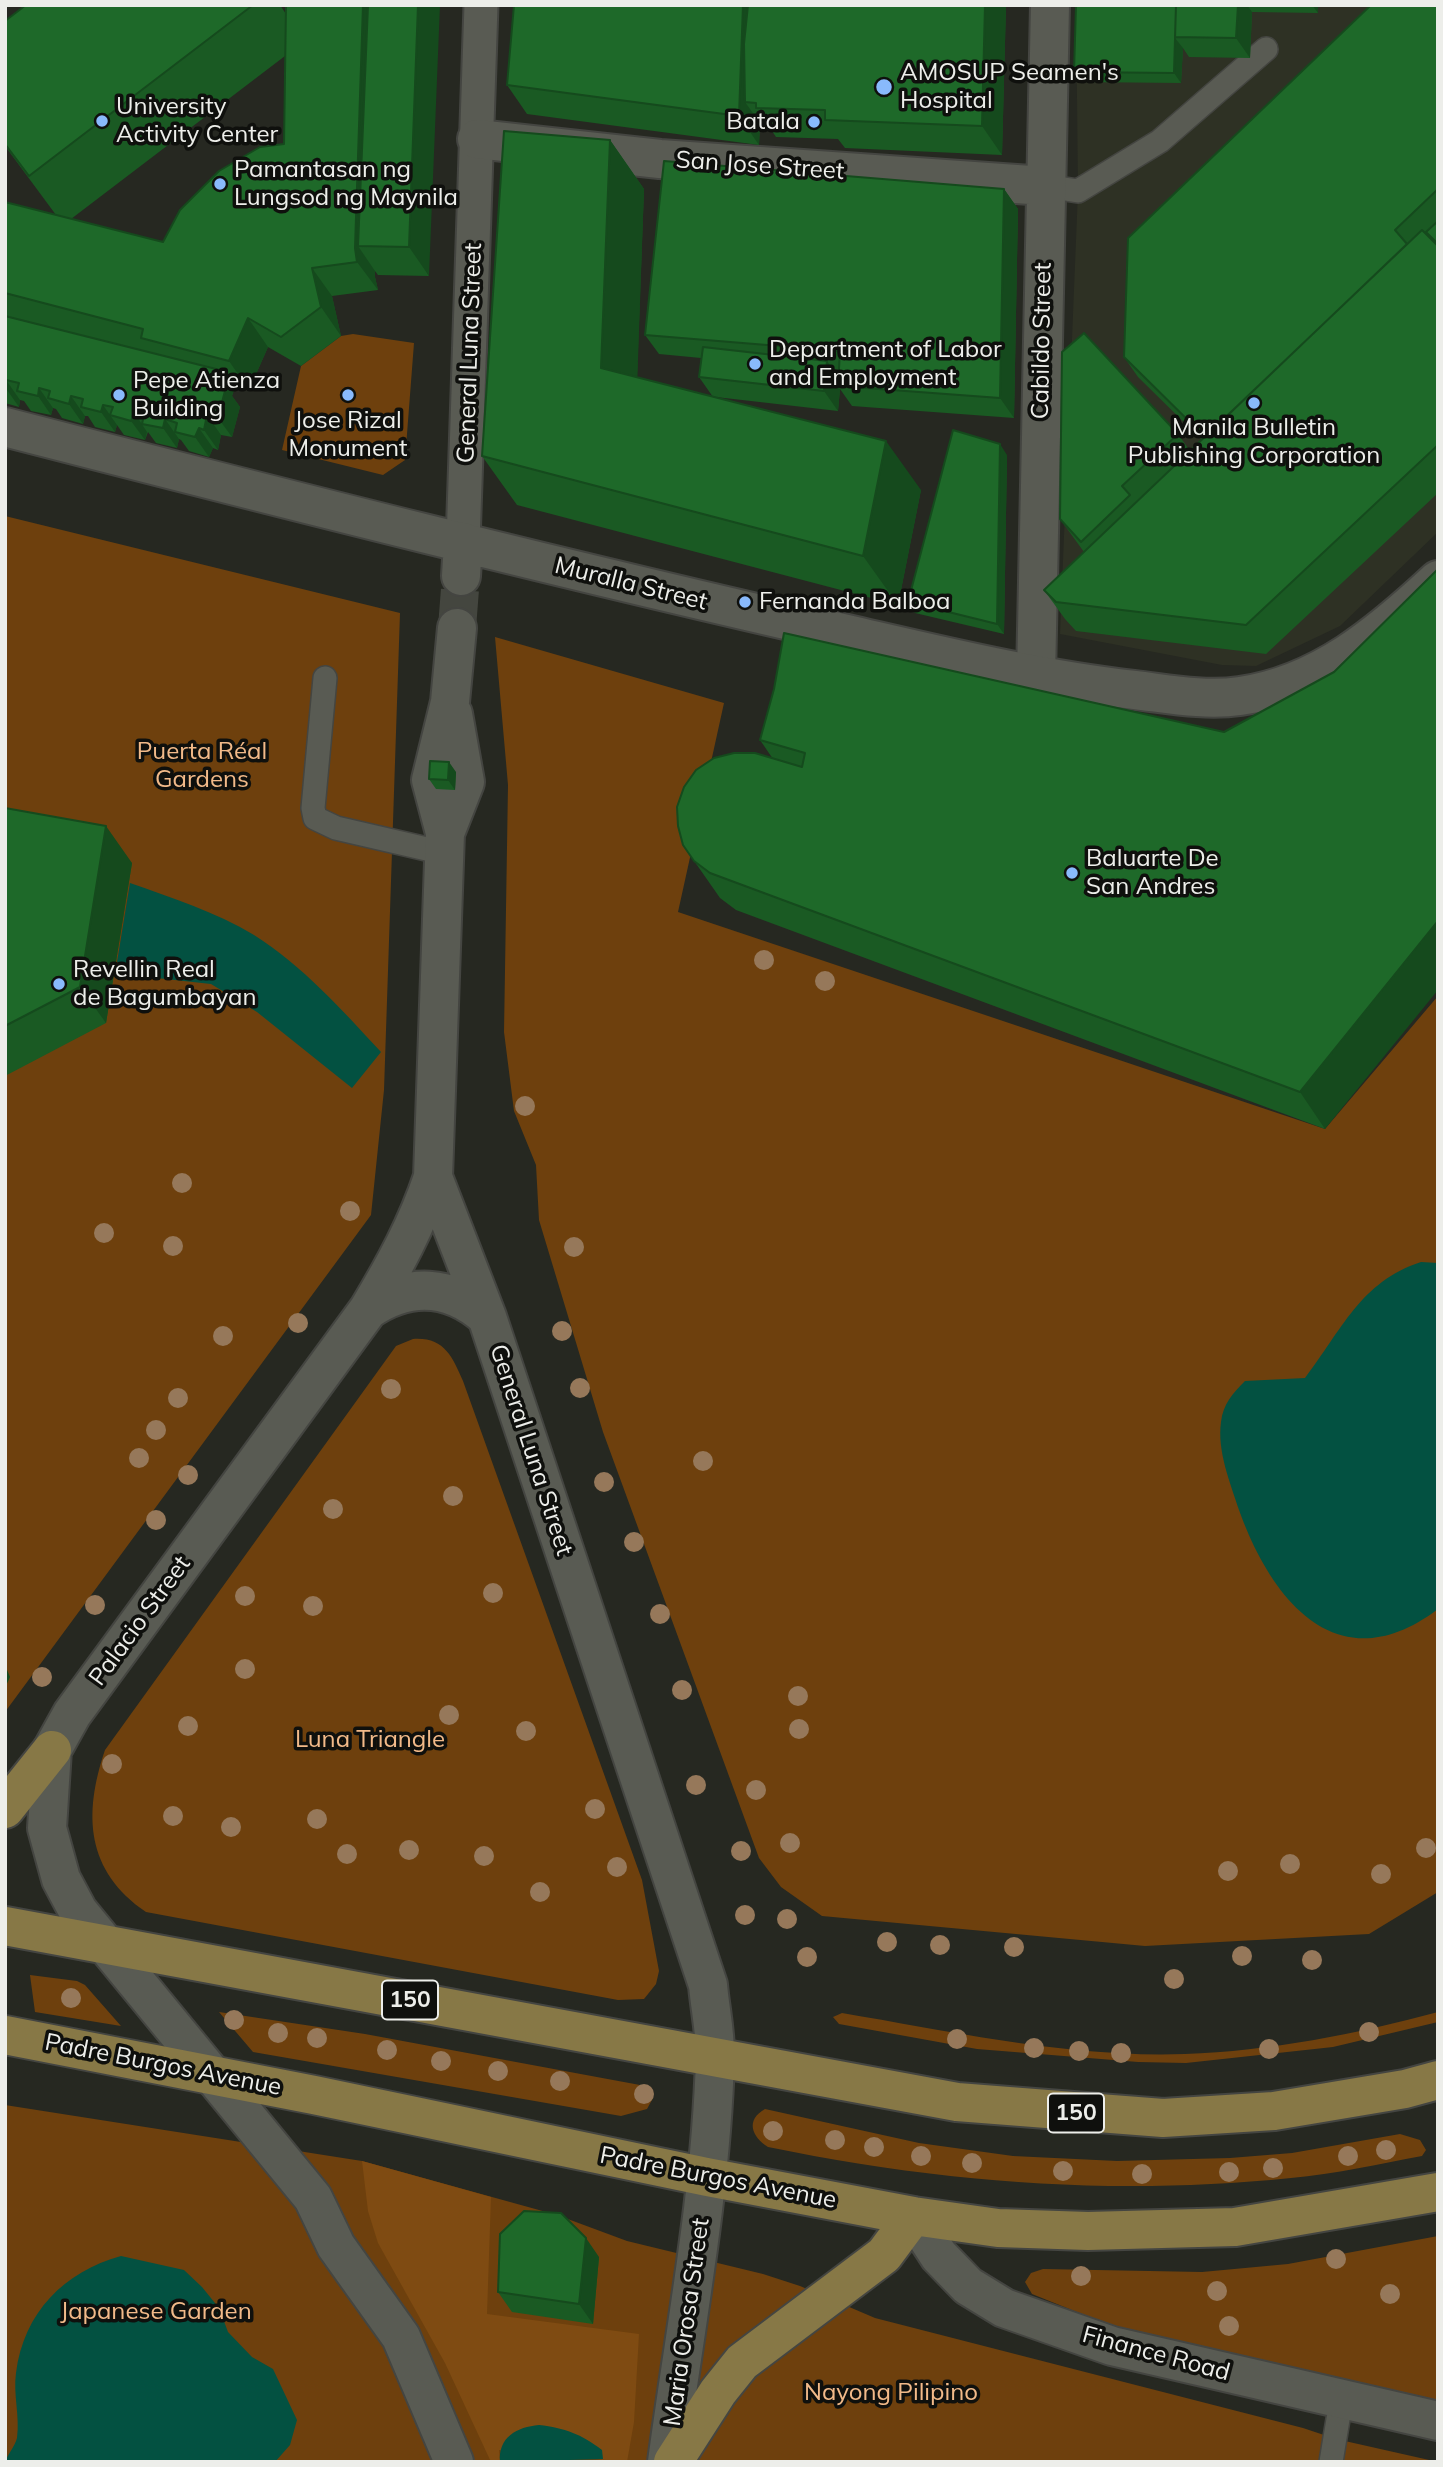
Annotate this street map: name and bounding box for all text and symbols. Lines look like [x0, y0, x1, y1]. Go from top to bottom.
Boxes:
place label: AMOSUP Seamen's Hospital [900, 59, 1119, 115]
marker: AMOSUP Seamen's Hospital [874, 77, 894, 97]
place label: University Activity Center [116, 93, 278, 149]
place label: Batala [726, 108, 800, 136]
marker: University Activity Center [94, 113, 110, 129]
marker: Batala [806, 114, 822, 130]
street label: San Jose Street [675, 146, 845, 186]
place label: Pamantasan ng Lungsod ng Maynila [234, 156, 458, 212]
marker: Pamantasan ng Lungsod ng Maynila [212, 176, 228, 192]
street label: General Luna Street [452, 242, 488, 464]
street label: Cabildo Street [1026, 262, 1058, 420]
place label: Department of Labor and Employment [769, 336, 1002, 392]
marker: Department of Labor and Employment [747, 356, 763, 372]
place label: Pepe Atienza Building [133, 367, 280, 423]
marker: Pepe Atienza Building [111, 387, 127, 403]
marker: Jose Rizal Monument [340, 387, 356, 403]
marker: Manila Bulletin Publishing Corporation [1246, 395, 1262, 411]
place label: Jose Rizal Monument [289, 407, 407, 463]
place label: Manila Bulletin Publishing Corporation [1128, 414, 1380, 470]
street label: Muralla Street [552, 551, 710, 617]
place label: Fernanda Balboa [759, 588, 950, 616]
marker: Fernanda Balboa [737, 594, 753, 610]
park label: Puerta Réal Gardens [137, 738, 267, 794]
place label: Baluarte De San Andres [1086, 845, 1219, 901]
marker: Baluarte De San Andres [1064, 865, 1080, 881]
place label: Revellin Real de Bagumbayan [73, 956, 256, 1012]
marker: Revellin Real de Bagumbayan [51, 976, 67, 992]
street label: General Luna Street [483, 1341, 579, 1559]
street label: Palacio Street [83, 1550, 197, 1692]
park label: Luna Triangle [295, 1726, 445, 1754]
road number: 150 [382, 1980, 438, 2020]
street label: Padre Burgos Avenue [42, 2028, 284, 2102]
road number: 150 [1048, 2094, 1104, 2132]
street label: Padre Burgos Avenue [597, 2141, 839, 2215]
street label: Maria Orosa Street [658, 2216, 716, 2428]
park label: Japanese Garden [60, 2298, 252, 2326]
street label: Finance Road [1079, 2320, 1233, 2388]
park label: Nayong Pilipino [804, 2379, 978, 2407]

